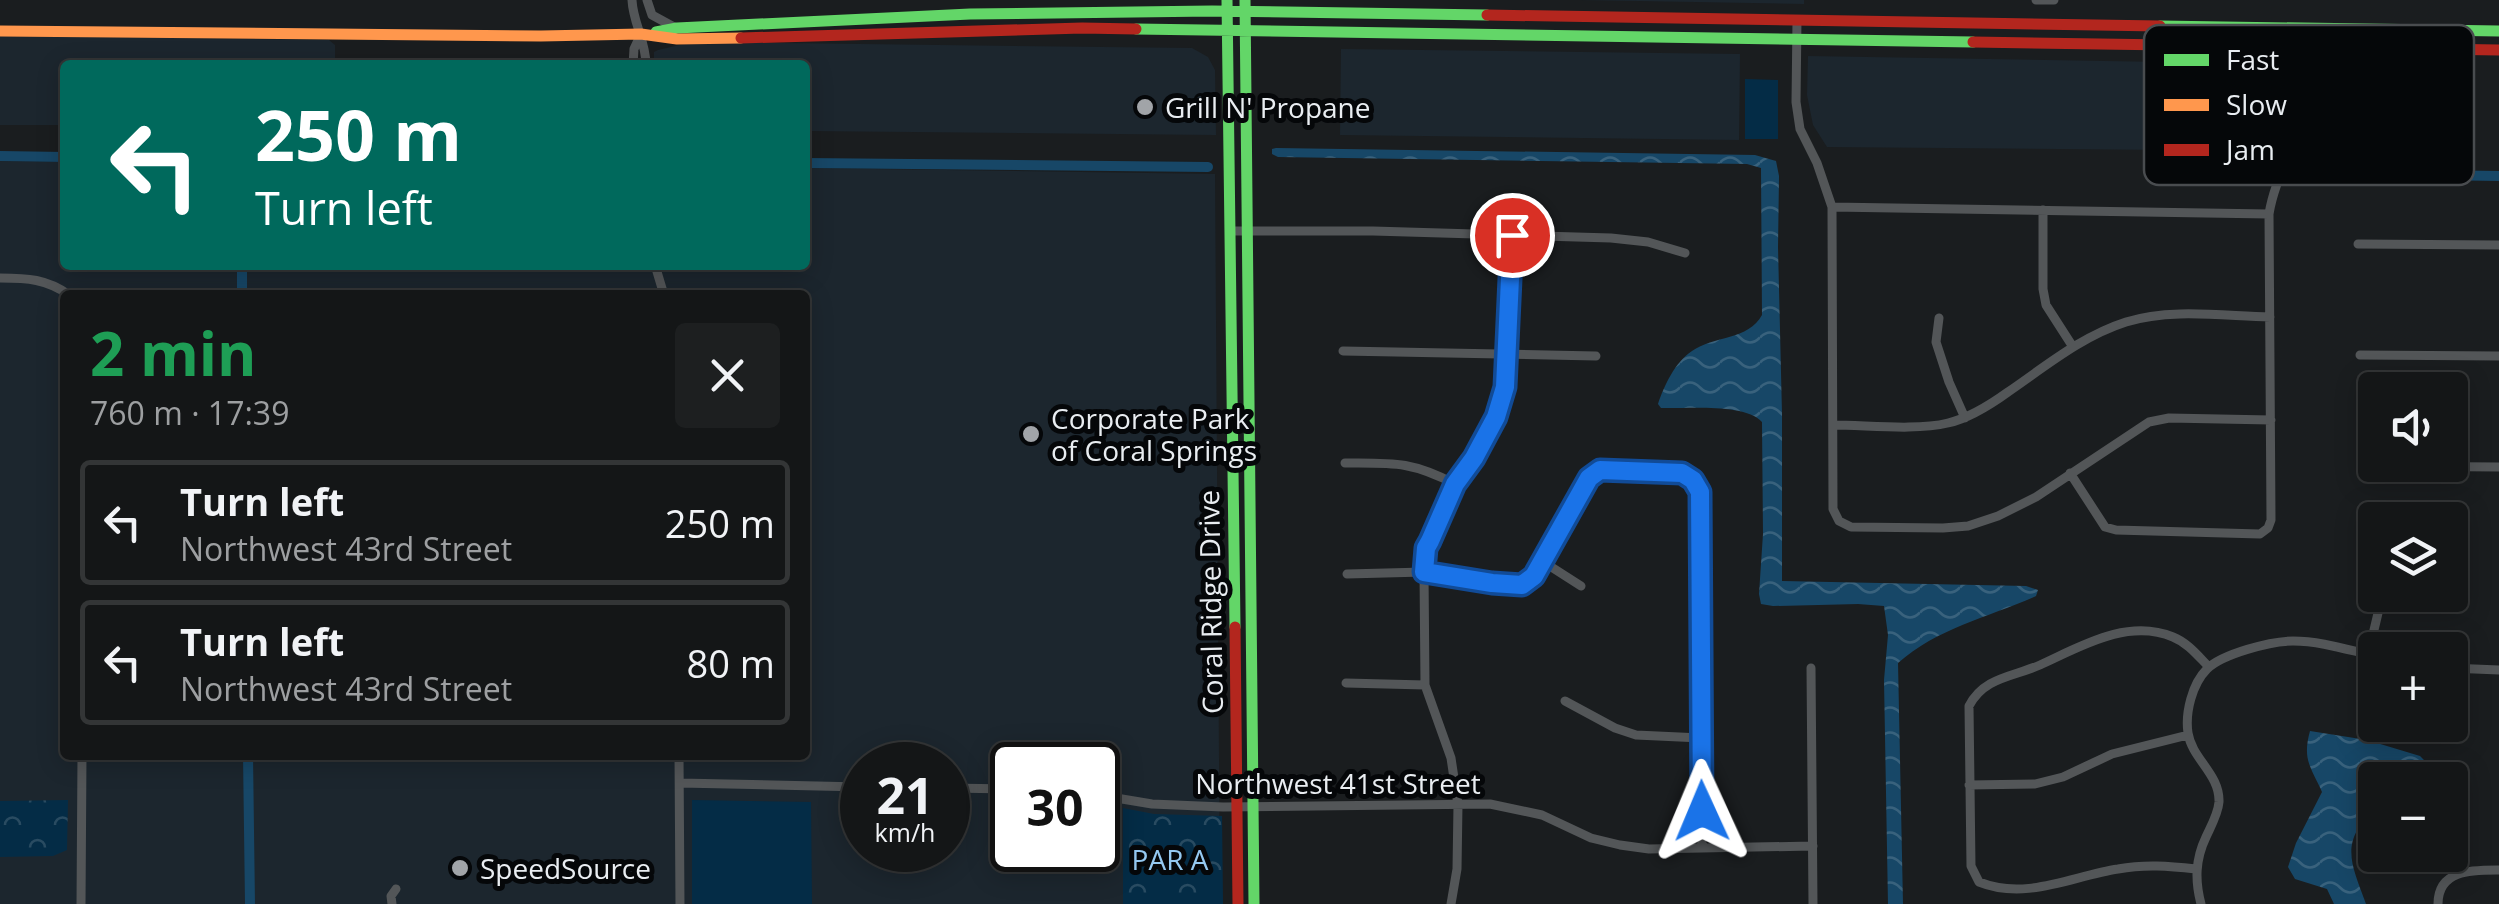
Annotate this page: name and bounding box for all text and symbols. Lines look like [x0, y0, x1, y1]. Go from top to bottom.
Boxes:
legend [2144, 25, 2474, 185]
text: Fast [2226, 40, 2279, 78]
text: Slow [2226, 85, 2287, 123]
text: 250 m [255, 86, 462, 182]
place label: Grill N' Propane [1165, 88, 1371, 126]
marker: Grill N' Propane [1134, 96, 1156, 118]
icon: left [90, 100, 220, 230]
text: Jam [2223, 130, 2275, 168]
text: Turn left [255, 177, 433, 238]
pin [1470, 193, 1555, 278]
icon: arrive [1485, 208, 1540, 263]
text: 2 min [90, 312, 257, 394]
button: close [675, 323, 780, 428]
map controls [2358, 372, 2468, 872]
button: sound [2358, 372, 2468, 482]
text: 760 m · 17:39 [90, 391, 289, 434]
place label: Corporate Park of Coral Springs [1051, 399, 1257, 469]
marker: Corporate Park of Coral Springs [1020, 423, 1042, 445]
text: Turn left [180, 475, 344, 527]
street label: Coral Ridge Drive [1189, 490, 1231, 714]
icon: left [95, 495, 150, 550]
text: 250 m [665, 497, 775, 549]
button: layers [2358, 502, 2468, 612]
text: Northwest 43rd Street [180, 527, 512, 570]
text: Turn left [180, 615, 344, 667]
button: + [2358, 632, 2468, 742]
icon: left [95, 635, 150, 690]
text: 80 m [686, 637, 775, 689]
text: Northwest 43rd Street [180, 667, 512, 710]
speed limit sign: 30 [990, 742, 1120, 872]
position arrow [1650, 759, 1754, 863]
text: 21 [876, 761, 934, 829]
button: − [2358, 762, 2468, 872]
street label: Northwest 41st Street [1195, 764, 1481, 802]
text: km/h [875, 815, 935, 849]
park label: PAR A [1132, 840, 1209, 878]
place label: SpeedSource [480, 849, 651, 887]
marker: SpeedSource [449, 857, 471, 879]

